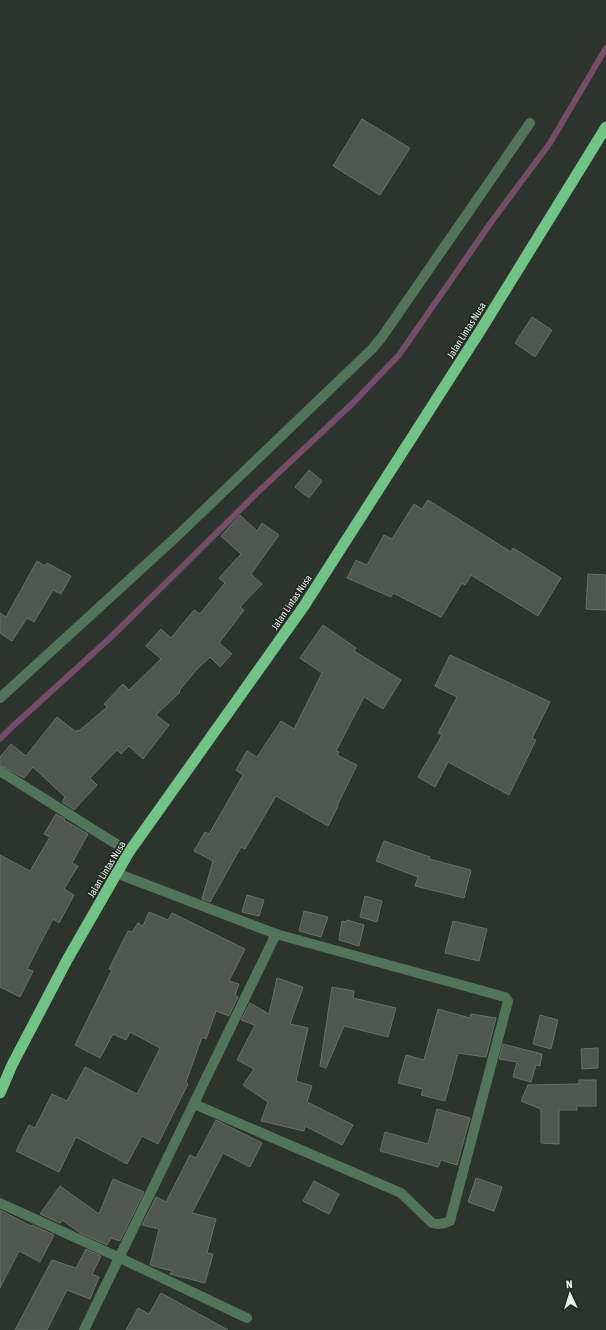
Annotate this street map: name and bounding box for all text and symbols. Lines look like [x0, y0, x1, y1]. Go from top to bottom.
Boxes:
street label: Jalan Lintas Nusa [445, 300, 488, 360]
street label: Jalan Lintas Nusa [269, 572, 314, 632]
street label: Jalan Lintas Nusa [85, 839, 128, 899]
north arrow [550, 1274, 590, 1314]
text: N [566, 1278, 573, 1290]

